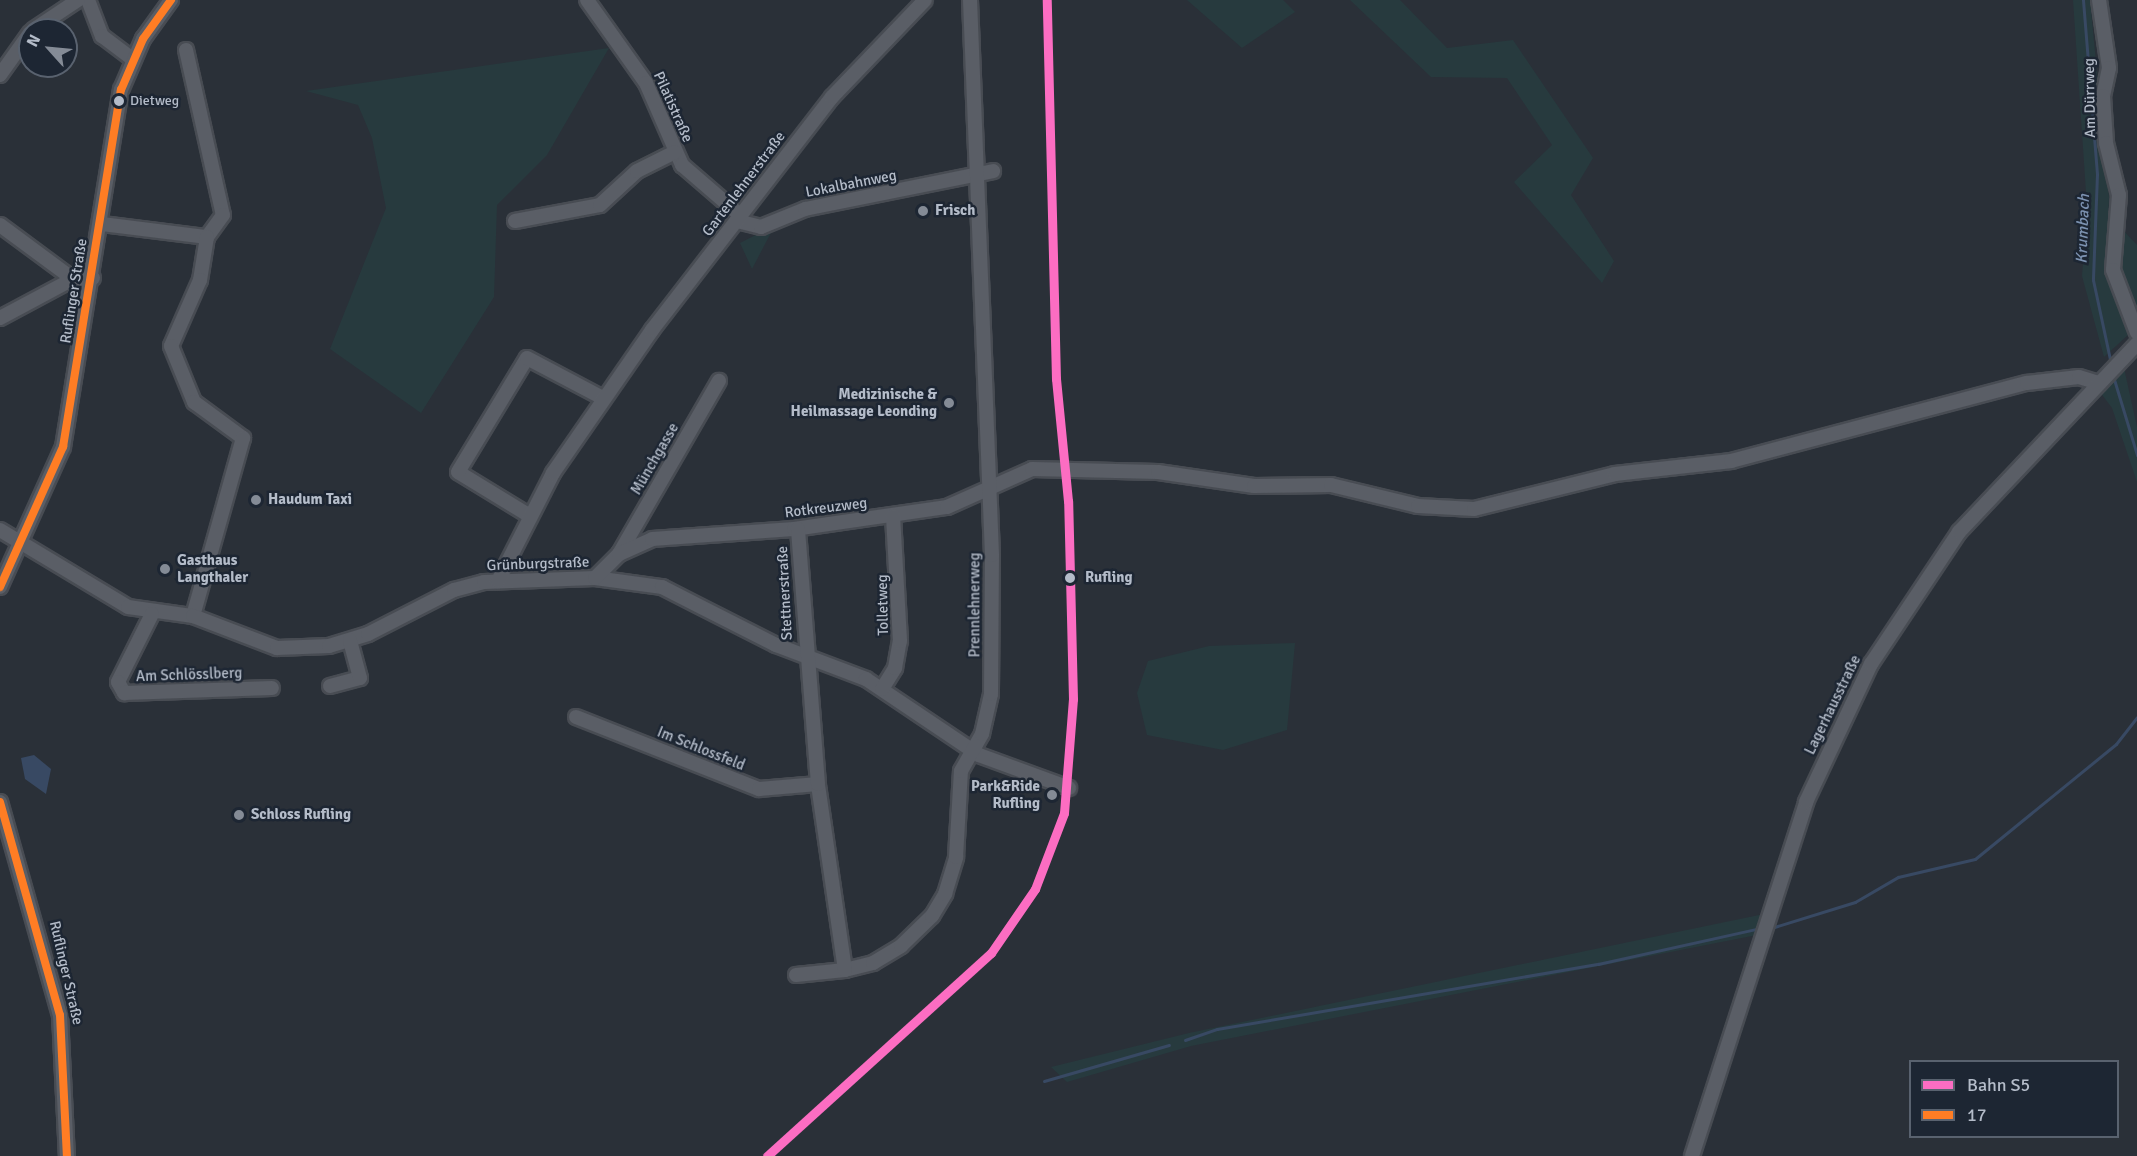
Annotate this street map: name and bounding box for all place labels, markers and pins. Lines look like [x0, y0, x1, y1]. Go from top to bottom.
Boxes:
place label: Dietweg [130, 93, 179, 109]
marker: Dietweg [113, 95, 125, 107]
place label: Frisch [935, 202, 975, 220]
marker: Frisch [916, 204, 930, 218]
place label: Medizinische & Heilmassage Leonding [791, 385, 937, 420]
marker: Medizinische & Heilmassage Leonding [942, 396, 956, 410]
place label: Haudum Taxi [268, 491, 352, 509]
marker: Haudum Taxi [249, 493, 263, 507]
place label: Gasthaus Langthaler [177, 551, 248, 586]
marker: Gasthaus Langthaler [158, 562, 172, 576]
marker: Rufling [1060, 568, 1080, 588]
place label: Rufling [1085, 569, 1132, 587]
place label: Park&Ride Rufling [971, 777, 1040, 812]
marker: Park&Ride Rufling [1045, 788, 1059, 802]
place label: Schloss Rufling [251, 806, 351, 824]
marker: Schloss Rufling [232, 808, 246, 822]

